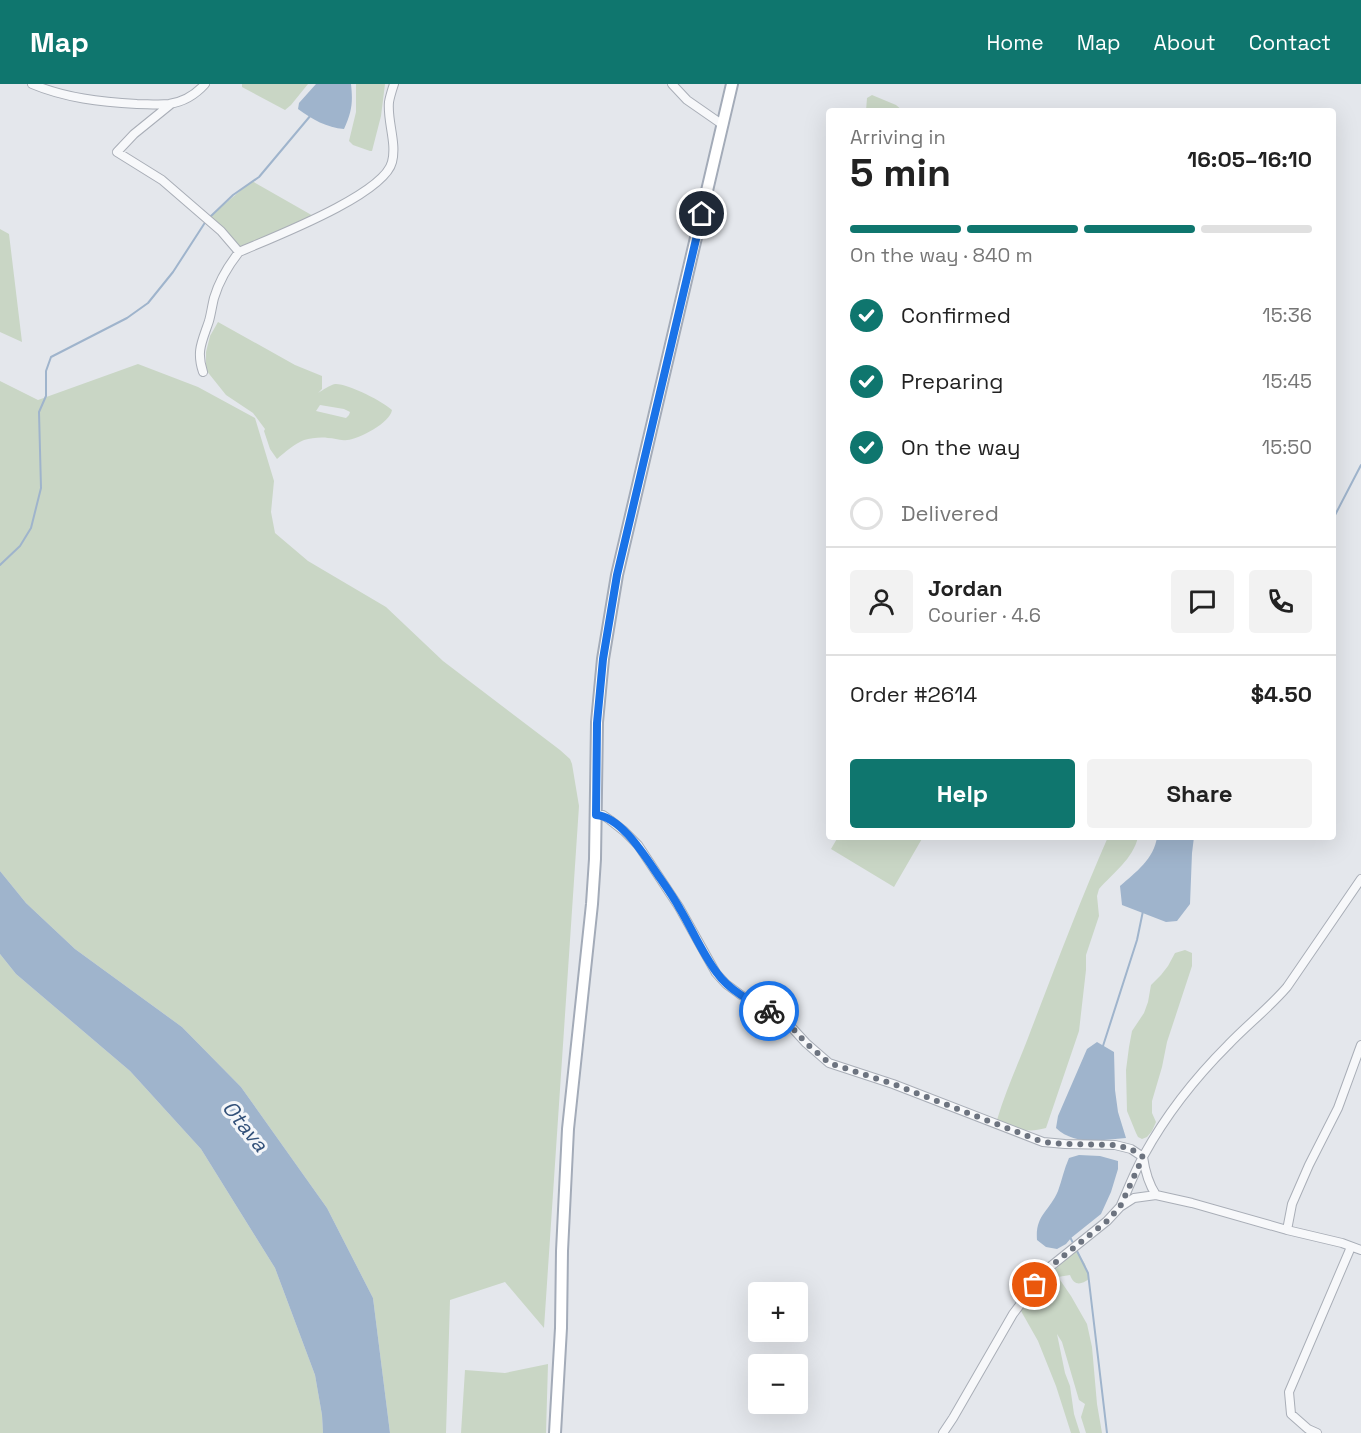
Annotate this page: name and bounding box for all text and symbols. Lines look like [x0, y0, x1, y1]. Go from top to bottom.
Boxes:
text: Map [30, 24, 89, 60]
text: Home [986, 29, 1044, 56]
text: Map [1077, 29, 1121, 56]
text: About [1154, 29, 1216, 56]
text: Contact [1249, 29, 1331, 56]
text: Arriving in [850, 124, 946, 150]
text: 16:05–16:10 [1187, 145, 1312, 173]
text: 5 min [850, 148, 951, 197]
pin [676, 188, 727, 239]
icon: home [685, 197, 718, 230]
text: On the way · 840 m [850, 242, 1033, 268]
icon: check [850, 299, 883, 332]
text: Confirmed [901, 301, 1011, 329]
text: 15:36 [1262, 302, 1312, 328]
icon: check [850, 365, 883, 398]
text: Preparing [901, 367, 1003, 395]
text: 15:45 [1262, 368, 1312, 394]
icon: check [850, 431, 883, 464]
text: On the way [901, 433, 1020, 461]
text: 15:50 [1262, 434, 1312, 460]
text: Delivered [901, 499, 999, 527]
button: person [850, 570, 913, 633]
button: chat [1171, 570, 1234, 633]
button: phone [1249, 570, 1312, 633]
text: Jordan [928, 574, 1003, 602]
text: Courier · 4.6 [928, 602, 1041, 628]
text: Order #2614 [850, 680, 977, 708]
text: $4.50 [1251, 680, 1312, 708]
button: Help [850, 759, 1075, 828]
button: Share [1087, 759, 1312, 828]
courier [739, 981, 799, 1041]
icon: bike [753, 995, 786, 1028]
water label: Otava [217, 1095, 275, 1158]
pin [1009, 1259, 1060, 1310]
icon: bag [1018, 1268, 1051, 1301]
map controls [748, 1282, 808, 1414]
button: + [748, 1282, 808, 1342]
button: − [748, 1354, 808, 1414]

